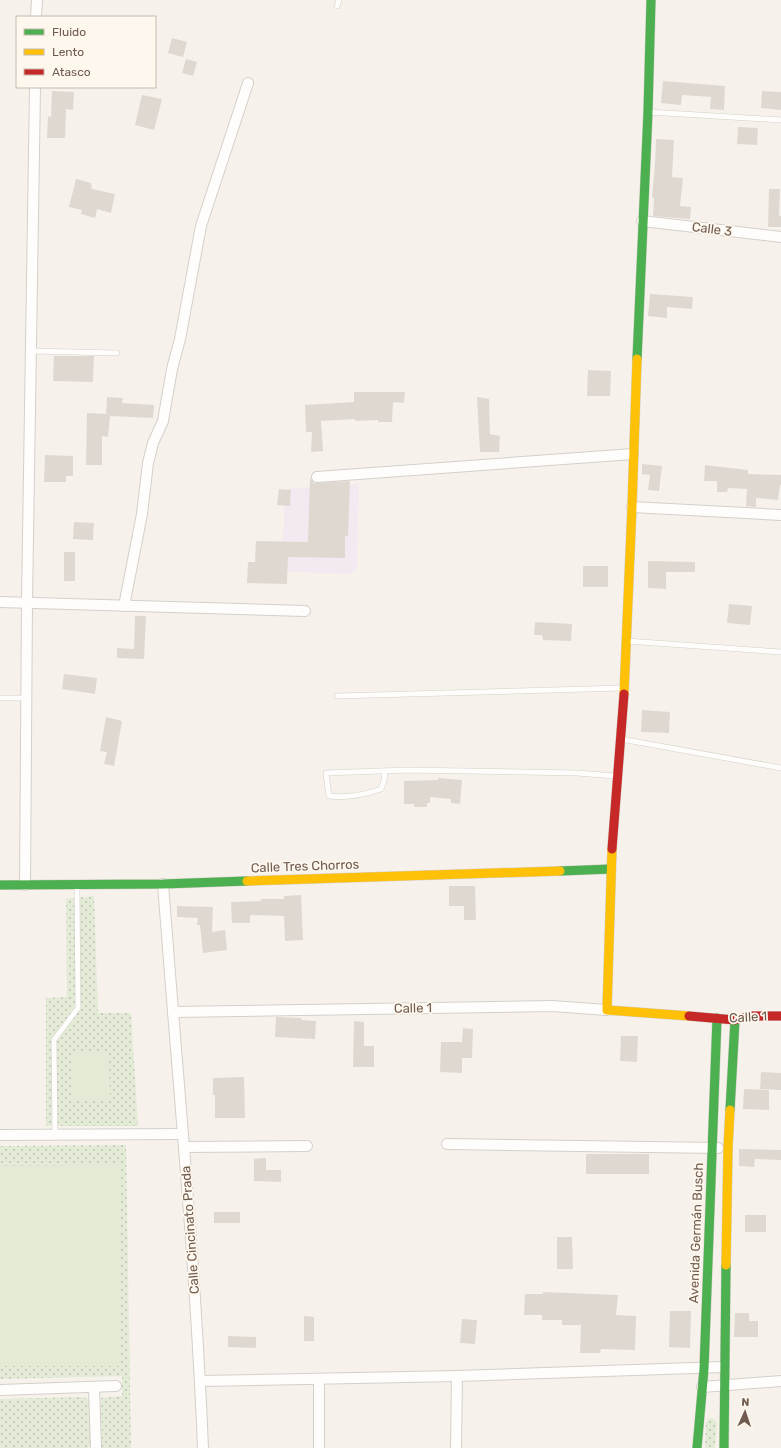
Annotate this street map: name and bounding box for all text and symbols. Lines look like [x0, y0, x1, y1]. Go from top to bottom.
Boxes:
legend [16, 16, 156, 88]
text: Fluido [52, 25, 86, 39]
text: Lento [52, 45, 84, 59]
text: Atasco [52, 65, 91, 79]
street label: Calle 3 [691, 219, 733, 239]
street label: Calle Tres Chorros [250, 857, 360, 875]
street label: Calle 1 [394, 1000, 432, 1016]
street label: Calle 1 [729, 1009, 767, 1025]
street label: Avenida Germán Busch [686, 1162, 706, 1304]
street label: Calle Cincinato Prada [178, 1165, 202, 1295]
north arrow [725, 1392, 765, 1432]
text: N [741, 1396, 750, 1409]

